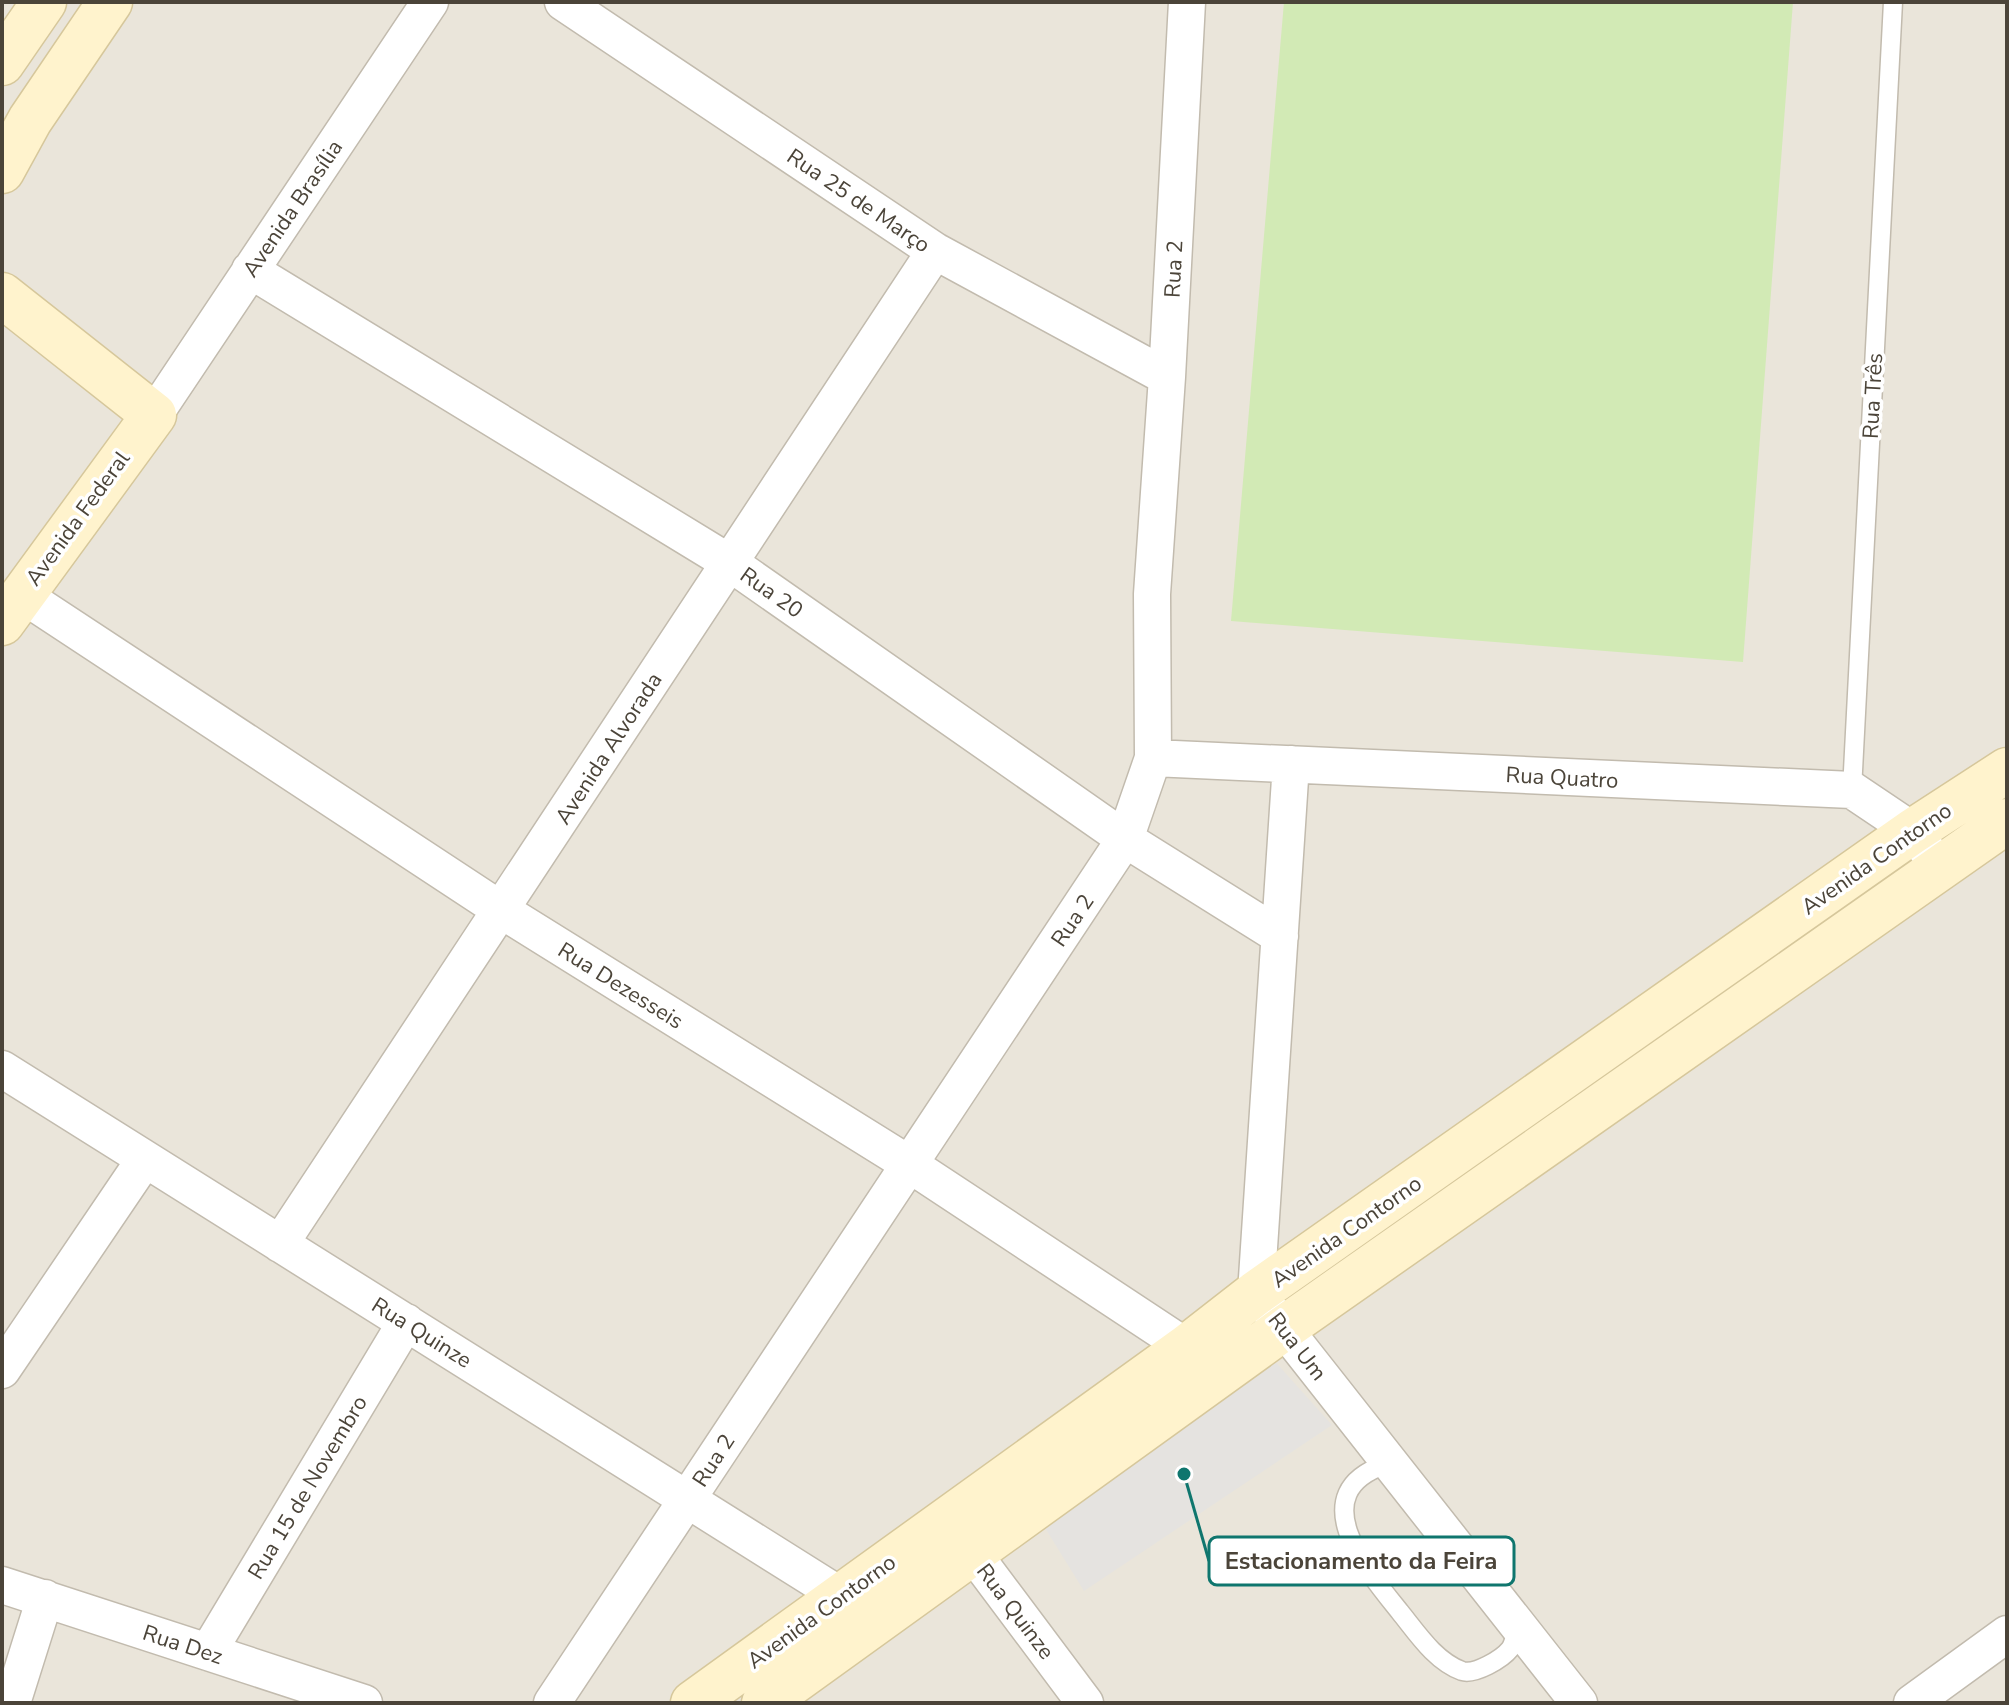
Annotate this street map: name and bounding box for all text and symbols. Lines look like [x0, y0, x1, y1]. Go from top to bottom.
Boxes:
street label: Avenida Brasília [236, 134, 350, 283]
street label: Rua 25 de Março [781, 142, 936, 260]
street label: Rua 2 [1158, 240, 1190, 299]
street label: Rua Três [1856, 352, 1890, 440]
street label: Avenida Federal [19, 445, 137, 592]
street label: Rua 20 [734, 560, 809, 625]
street label: Avenida Alvorada [548, 667, 669, 830]
street label: Rua Quatro [1505, 760, 1619, 796]
street label: Avenida Contorno [1795, 796, 1958, 922]
street label: Rua 2 [1044, 888, 1101, 953]
street label: Rua Dezesseis [552, 935, 689, 1036]
street label: Avenida Contorno [1265, 1169, 1428, 1295]
street label: Rua Quinze [366, 1290, 477, 1375]
street label: Rua Um [1261, 1306, 1333, 1387]
street label: Rua 15 de Novembro [241, 1390, 375, 1585]
street label: Rua 2 [686, 1428, 742, 1493]
callout: Estacionamento da Feira [1209, 1537, 1514, 1585]
text: Estacionamento da Feira [1225, 1545, 1497, 1577]
street label: Avenida Contorno [741, 1548, 902, 1676]
street label: Rua Quinze [969, 1558, 1061, 1666]
street label: Rua Dez [139, 1618, 227, 1672]

